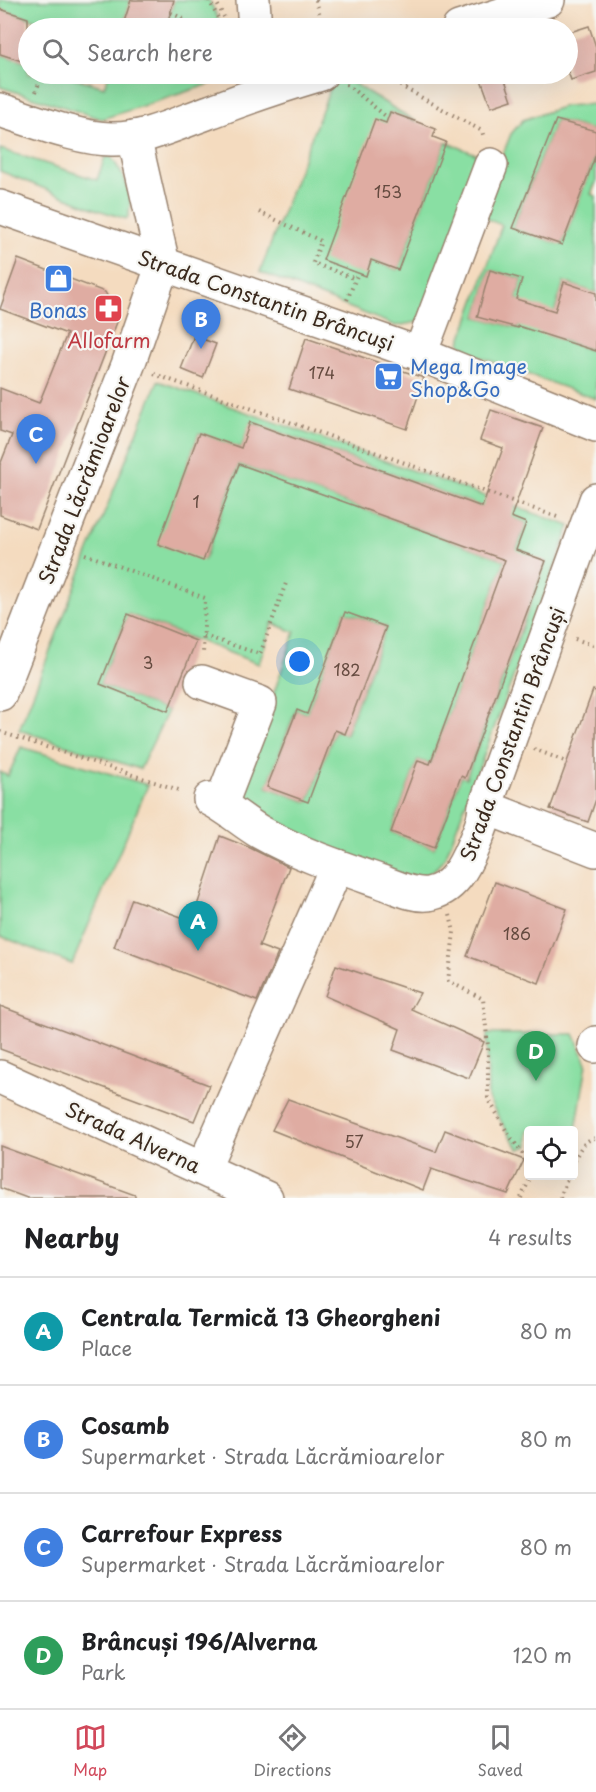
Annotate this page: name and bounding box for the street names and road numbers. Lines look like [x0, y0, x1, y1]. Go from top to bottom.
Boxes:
street label: Strada Constantin Brâncuși [135, 245, 397, 355]
street label: Strada Lăcrămioarelor [30, 371, 138, 589]
street label: Strada Constantin Brâncuși [452, 603, 572, 865]
street label: Strada Alverna [61, 1094, 206, 1180]

